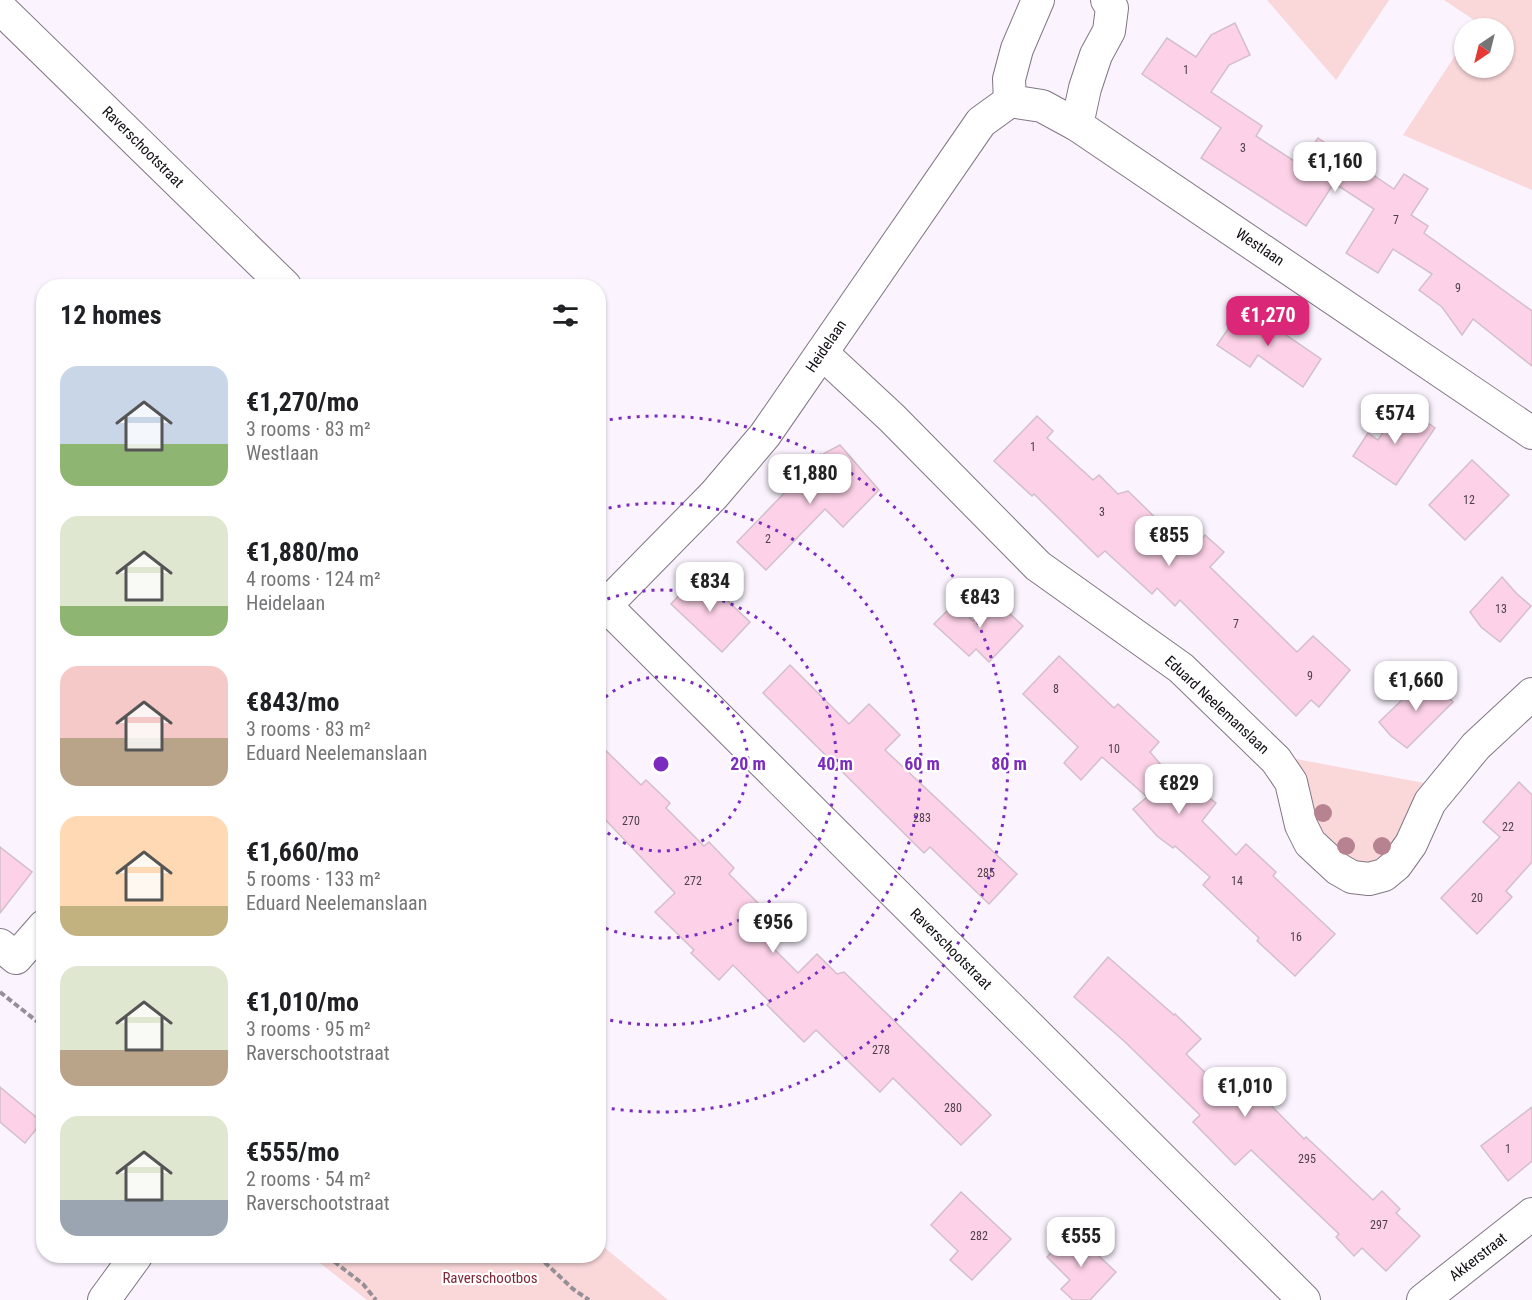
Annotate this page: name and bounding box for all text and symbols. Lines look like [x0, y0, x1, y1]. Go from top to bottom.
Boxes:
north arrow [1454, 18, 1514, 78]
map controls [1454, 18, 1514, 78]
house number: 1 [1183, 63, 1189, 77]
street label: Raverschootstraat [99, 103, 187, 191]
house number: 3 [1240, 141, 1246, 155]
pin: €1,160 [1286, 142, 1384, 193]
text: €1,160 [1307, 149, 1363, 173]
house number: 7 [1393, 213, 1399, 227]
street label: Westlaan [1232, 224, 1288, 270]
house number: 9 [1455, 281, 1461, 295]
pin: €1,270 [1219, 296, 1317, 347]
icon: filters [549, 299, 582, 332]
text: 12 homes [60, 300, 162, 330]
text: €1,270 [1240, 303, 1296, 327]
street label: Heidelaan [802, 316, 850, 376]
text: €1,270/mo [246, 387, 359, 417]
icon: home [108, 390, 180, 462]
pin: €574 [1359, 394, 1431, 445]
text: €574 [1375, 401, 1415, 425]
text: 3 rooms · 83 m² [246, 417, 371, 441]
house number: 1 [1030, 440, 1036, 454]
text: Westlaan [246, 441, 319, 465]
pin: €1,880 [761, 454, 859, 505]
text: €1,880 [782, 461, 838, 485]
house number: 12 [1463, 493, 1475, 507]
house number: 3 [1099, 505, 1105, 519]
pin: €855 [1133, 516, 1205, 567]
text: €855 [1149, 523, 1189, 547]
house number: 2 [765, 532, 771, 546]
text: €1,880/mo [246, 537, 359, 567]
icon: home [108, 540, 180, 612]
pin: €834 [674, 562, 746, 613]
text: 4 rooms · 124 m² [246, 567, 381, 591]
text: €834 [690, 569, 730, 593]
pin: €843 [944, 578, 1016, 629]
text: €843 [960, 585, 1000, 609]
text: Heidelaan [246, 591, 325, 615]
house number: 13 [1495, 602, 1507, 616]
house number: 7 [1233, 617, 1239, 631]
street label: Eduard Neelemanslaan [1161, 652, 1273, 758]
pin: €1,660 [1367, 661, 1465, 712]
text: €1,660 [1388, 668, 1444, 692]
house number: 9 [1307, 669, 1313, 683]
house number: 8 [1053, 682, 1059, 696]
text: €843/mo [246, 687, 339, 717]
icon: home [108, 690, 180, 762]
text: 3 rooms · 83 m² [246, 717, 371, 741]
text: Eduard Neelemanslaan [246, 741, 427, 765]
house number: 10 [1108, 742, 1120, 756]
text: 20 m [730, 753, 766, 774]
text: 40 m [817, 753, 853, 774]
text: 60 m [904, 753, 940, 774]
text: 80 m [991, 753, 1027, 774]
centre of rings [651, 754, 671, 774]
pin: €829 [1143, 764, 1215, 815]
text: €829 [1159, 771, 1199, 795]
house number: 283 [913, 811, 931, 825]
house number: 270 [622, 814, 640, 828]
house number: 22 [1502, 820, 1514, 834]
text: €1,660/mo [246, 837, 359, 867]
icon: home [108, 840, 180, 912]
house number: 285 [977, 866, 995, 880]
text: 5 rooms · 133 m² [246, 867, 381, 891]
house number: 272 [684, 874, 702, 888]
house number: 14 [1231, 874, 1243, 888]
text: Eduard Neelemanslaan [246, 891, 427, 915]
house number: 20 [1471, 891, 1483, 905]
pin: €956 [737, 903, 809, 954]
street label: Raverschootstraat [907, 905, 995, 993]
text: €956 [753, 910, 793, 934]
house number: 16 [1290, 930, 1302, 944]
text: €1,010/mo [246, 987, 359, 1017]
icon: home [108, 990, 180, 1062]
text: 3 rooms · 95 m² [246, 1017, 371, 1041]
text: Raverschootstraat [246, 1041, 390, 1065]
house number: 278 [872, 1043, 890, 1057]
pin: €1,010 [1196, 1067, 1294, 1118]
text: €1,010 [1217, 1074, 1273, 1098]
house number: 280 [944, 1101, 962, 1115]
text: €555/mo [246, 1137, 339, 1167]
icon: home [108, 1140, 180, 1212]
house number: 1 [1505, 1142, 1511, 1156]
house number: 295 [1298, 1152, 1316, 1166]
text: 2 rooms · 54 m² [246, 1167, 371, 1191]
text: Raverschootstraat [246, 1191, 390, 1215]
pin: €555 [1045, 1217, 1117, 1268]
house number: 297 [1370, 1218, 1388, 1232]
text: €555 [1061, 1224, 1101, 1248]
house number: 282 [970, 1229, 988, 1243]
street label: Akkerstraat [1446, 1229, 1510, 1285]
park label: Raverschootbos [442, 1269, 538, 1287]

